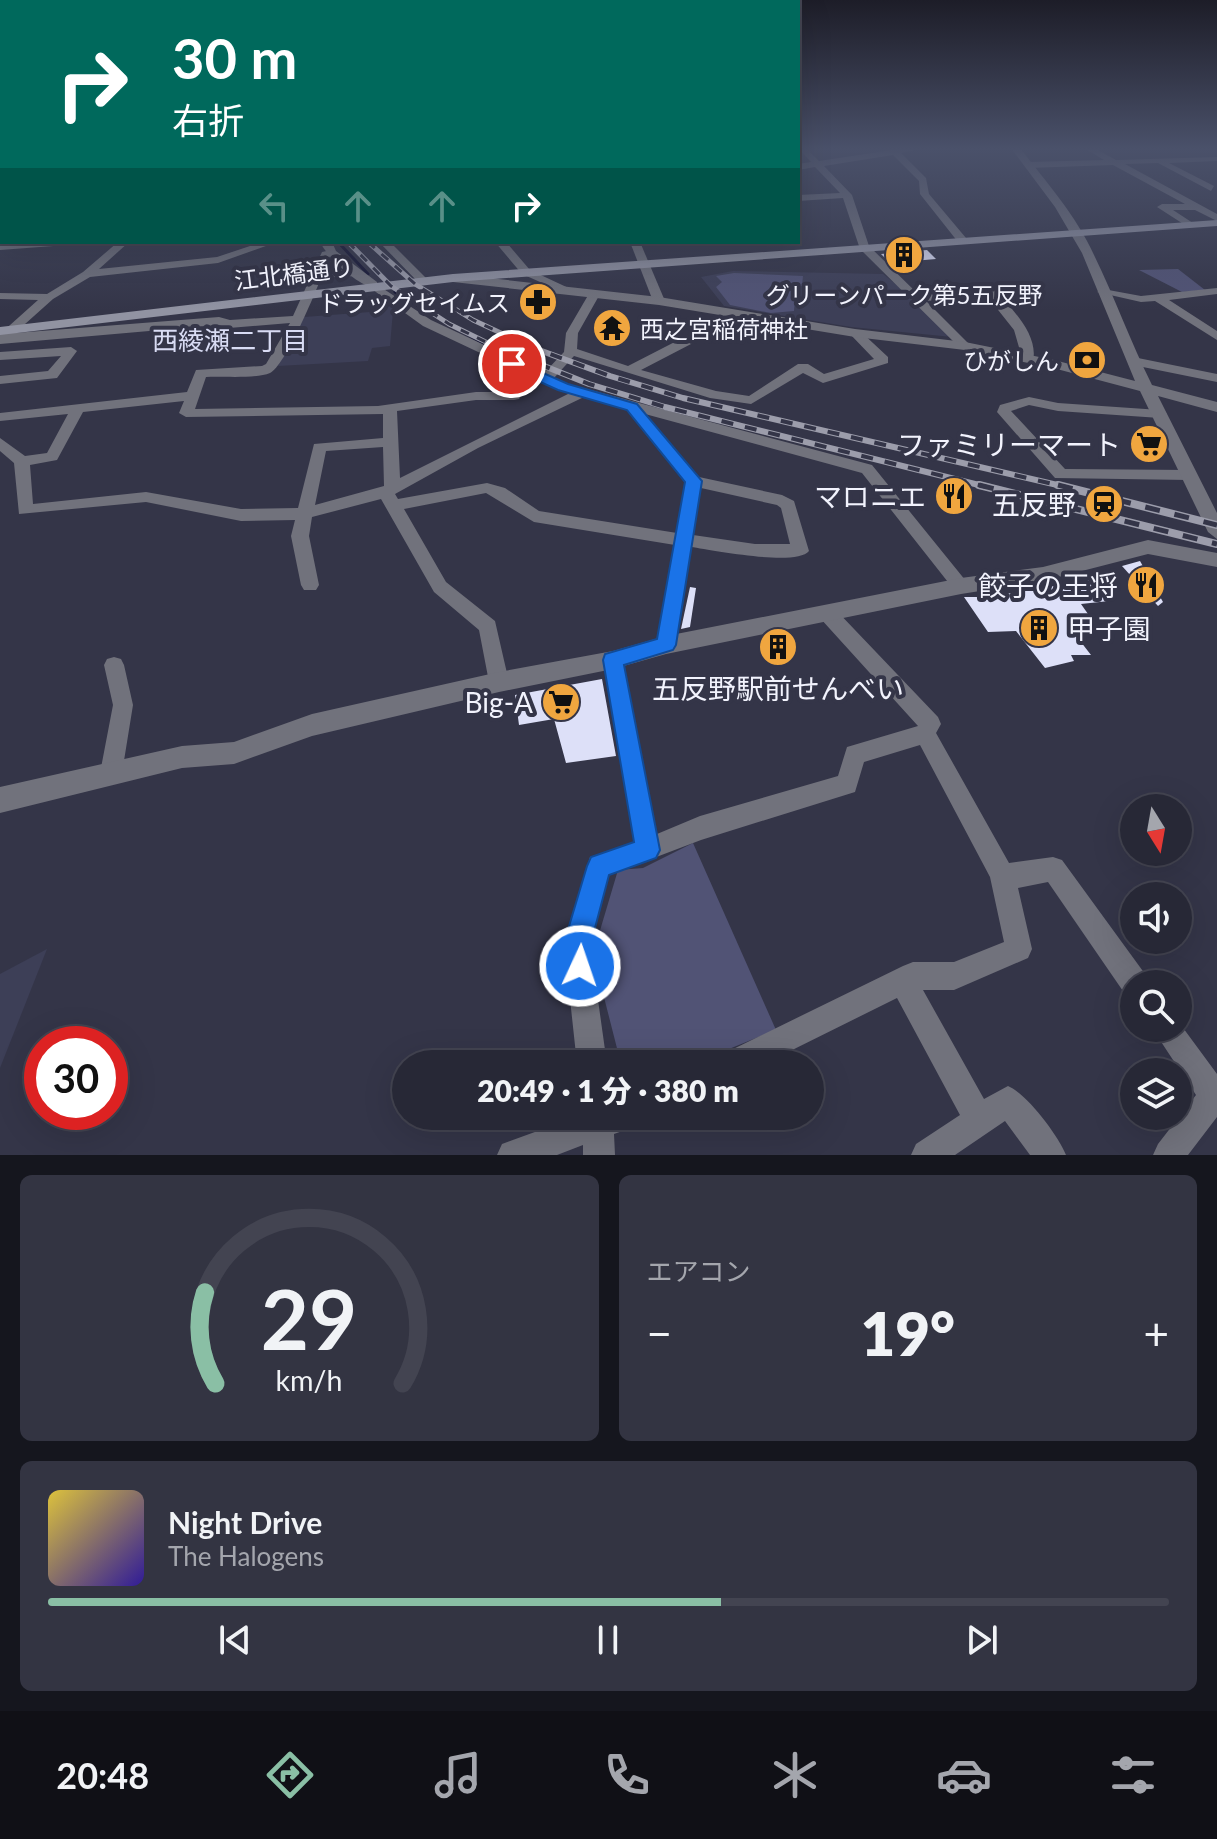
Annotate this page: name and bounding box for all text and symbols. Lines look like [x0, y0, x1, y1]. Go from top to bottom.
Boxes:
text: 30 m [172, 24, 297, 91]
icon: right [40, 32, 144, 136]
text: 右折 [172, 98, 244, 142]
icon: left [252, 184, 296, 228]
icon: ahead [336, 184, 380, 228]
icon: ahead [420, 184, 464, 228]
icon: right [504, 184, 548, 228]
building icon: グリーンパーク第5五反野 [883, 234, 925, 276]
street label: 江北橋通り [233, 251, 355, 295]
place label: グリーンパーク第5五反野 [766, 280, 1042, 309]
pharmacy icon: ドラッグセイムス [517, 281, 559, 323]
place label: ドラッグセイムス [318, 288, 510, 317]
temple icon: 西之宮稲荷神社 [591, 307, 633, 349]
place label: 西之宮稲荷神社 [640, 314, 808, 343]
district label: 西綾瀬二丁目 [152, 324, 308, 356]
pin [478, 330, 546, 398]
bank icon: ひがしん [1066, 339, 1108, 381]
icon: arrive [490, 342, 534, 386]
place label: ひがしん [963, 346, 1059, 375]
supermarket icon: ファミリーマート [1128, 423, 1170, 465]
place label: ファミリーマート [897, 427, 1121, 461]
restaurant icon: マロニエ [933, 475, 975, 517]
place label: マロニエ [814, 479, 926, 513]
station icon: 五反野 [1083, 483, 1125, 525]
place label: 五反野 [992, 487, 1076, 521]
restaurant icon: 餃子の王将 [1125, 564, 1167, 606]
place label: 餃子の王将 [978, 568, 1118, 602]
building icon: 甲子園 [1018, 607, 1060, 649]
place label: 甲子園 [1067, 611, 1151, 645]
building icon: 五反野駅前せんべい [757, 626, 799, 668]
place label: 五反野駅前せんべい [652, 671, 904, 705]
supermarket icon: Big-A [540, 681, 582, 723]
place label: Big-A [465, 685, 533, 719]
north arrow [1120, 794, 1192, 866]
map controls [1120, 794, 1192, 1130]
button: sound [1120, 882, 1192, 954]
position arrow [538, 924, 622, 1008]
button: search [1120, 970, 1192, 1042]
speed limit sign: 30 [24, 1026, 128, 1130]
button: layers [1120, 1058, 1192, 1130]
text: 20:49 · 1 分 · 380 m [477, 1072, 739, 1108]
text: エアコン [647, 1255, 751, 1287]
text: 29 [261, 1268, 358, 1368]
text: 19° [860, 1297, 955, 1369]
text: − [647, 1307, 672, 1359]
text: + [1143, 1307, 1169, 1359]
text: km/h [276, 1363, 343, 1397]
text: Night Drive [168, 1504, 322, 1540]
text: The Halogens [168, 1540, 324, 1572]
icon: previous [213, 1618, 257, 1662]
icon: pause [586, 1618, 630, 1662]
icon: next [960, 1618, 1004, 1662]
icon: directions [262, 1747, 318, 1803]
icon: music [430, 1747, 486, 1803]
icon: phone [599, 1747, 655, 1803]
icon: climate [767, 1747, 823, 1803]
icon: car [936, 1747, 992, 1803]
icon: filters [1105, 1747, 1161, 1803]
text: 20:48 [56, 1753, 149, 1797]

